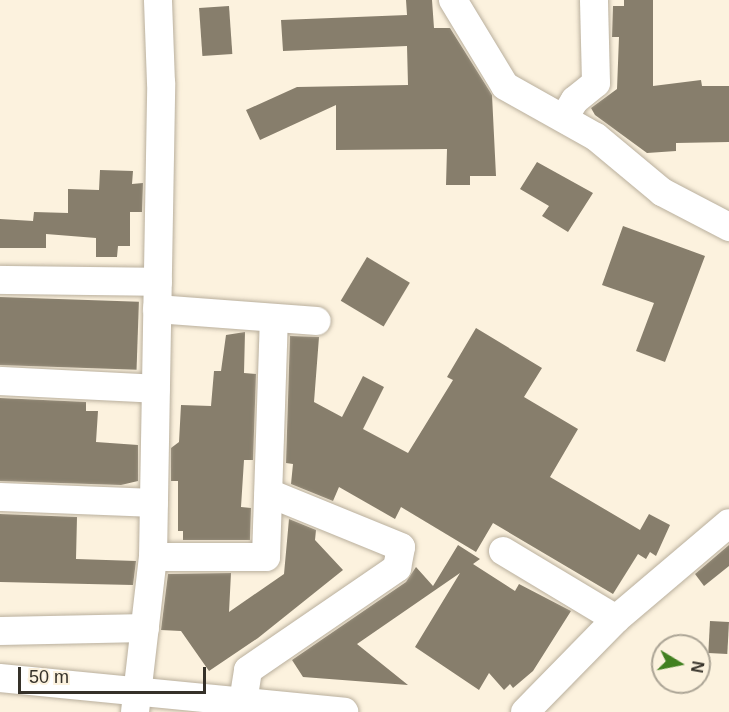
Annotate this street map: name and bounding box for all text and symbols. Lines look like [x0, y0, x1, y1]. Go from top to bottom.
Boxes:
north arrow [651, 634, 711, 694]
scale bar [21, 655, 208, 693]
text: N [688, 660, 707, 674]
text: 50 m [29, 667, 69, 687]

